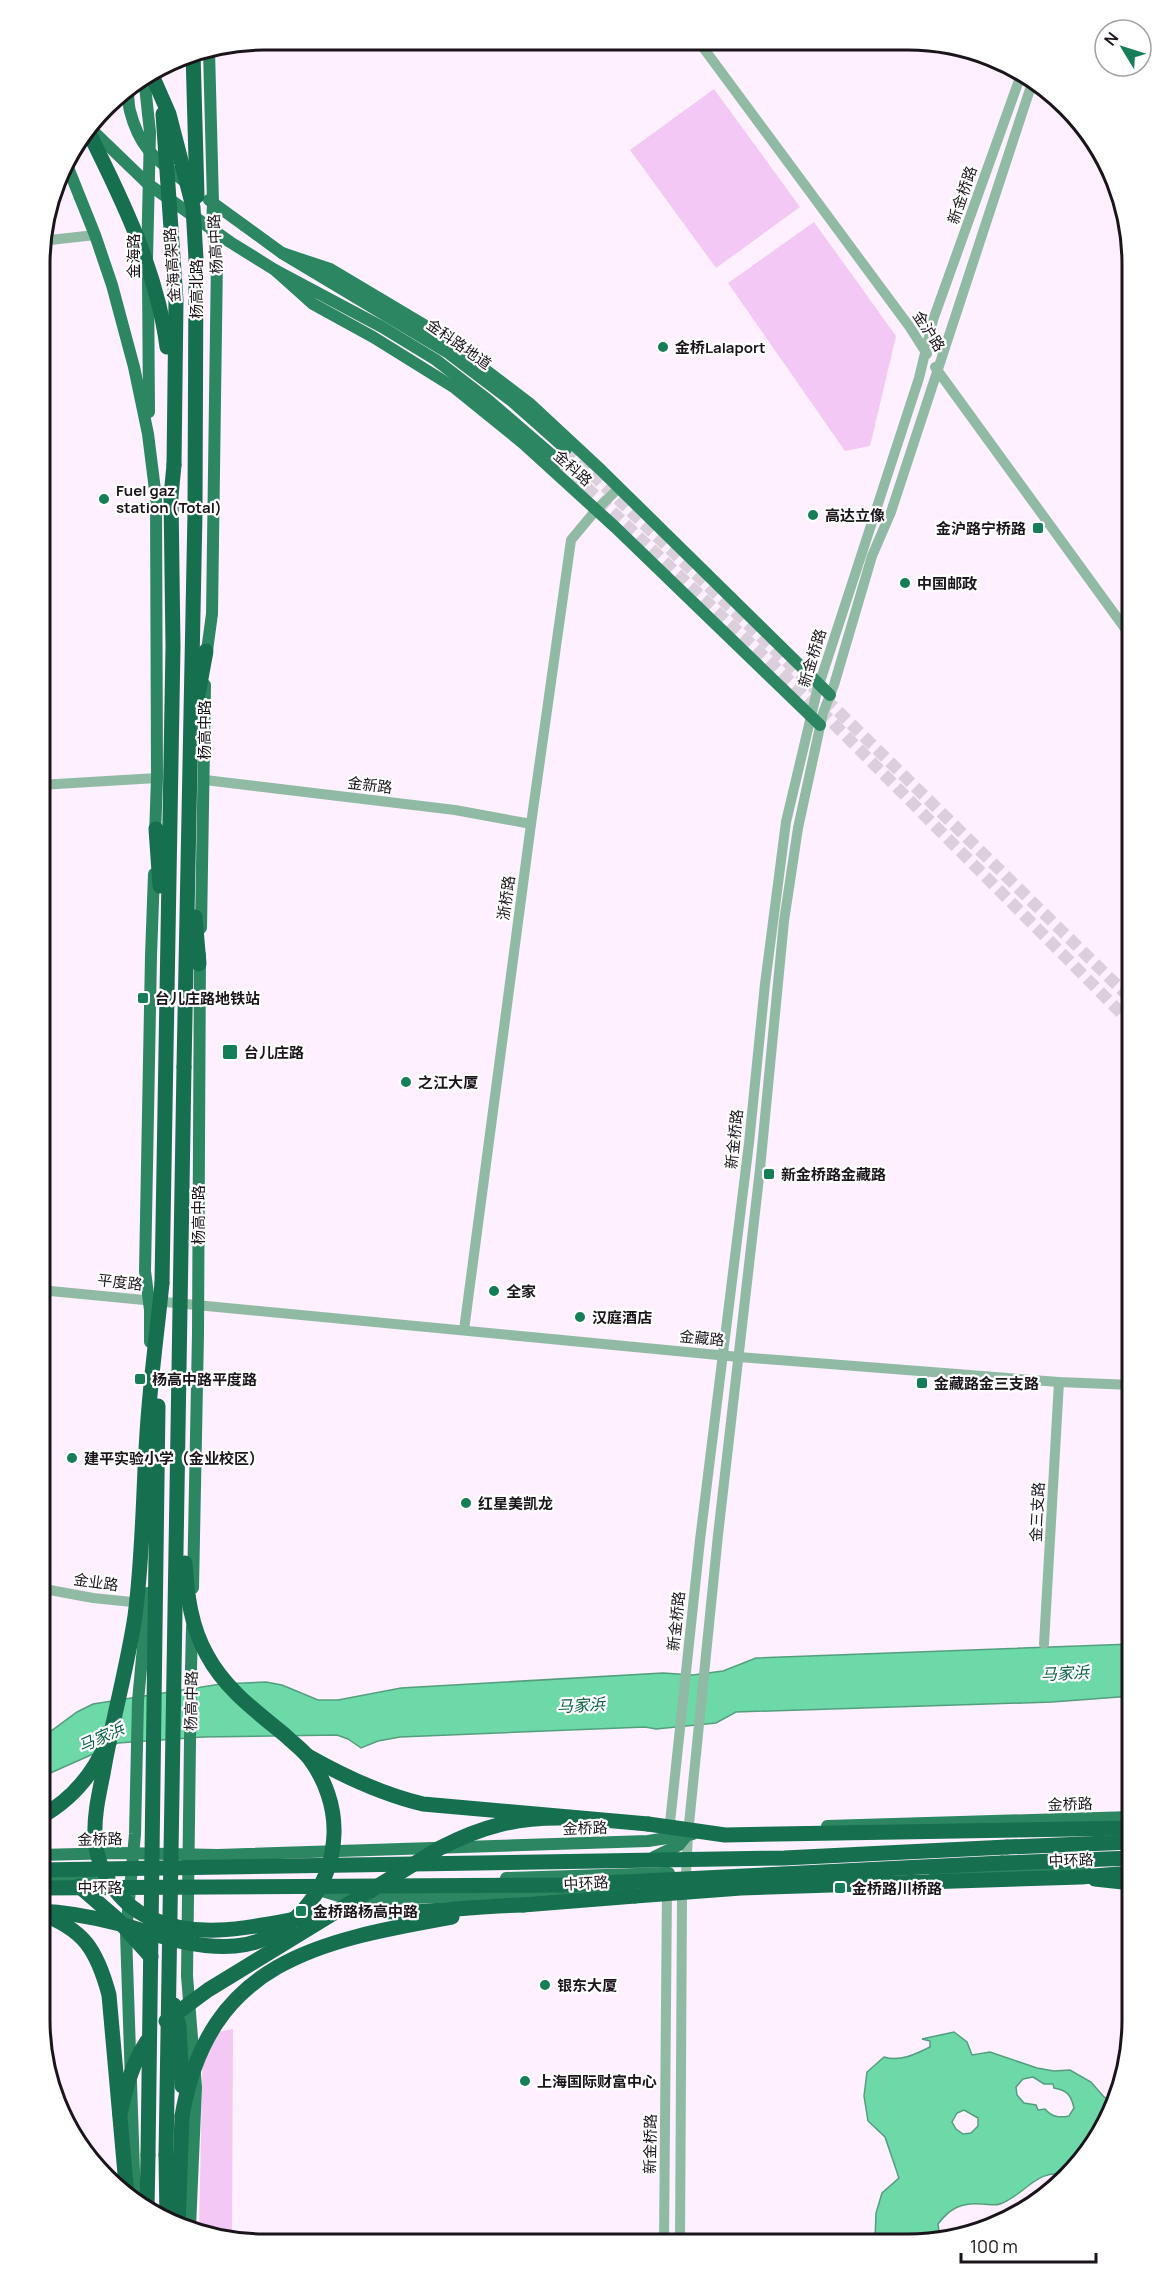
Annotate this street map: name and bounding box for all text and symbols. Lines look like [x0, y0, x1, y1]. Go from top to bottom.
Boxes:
north arrow [1093, 18, 1153, 78]
text: N [1099, 27, 1123, 50]
street label: 新金桥路 [942, 163, 982, 227]
street label: 杨高中路 [203, 213, 227, 275]
street label: 金海高架路 [159, 227, 185, 303]
street label: 金海路 [123, 233, 144, 279]
street label: 杨高北路 [186, 259, 207, 319]
street label: 金沪路 [908, 306, 950, 356]
street label: 金科路地道 [422, 314, 496, 374]
place label: 金桥Lalaport [675, 337, 765, 358]
marker: 金桥Lalaport [656, 340, 670, 354]
street label: 金科路 [549, 445, 597, 491]
place label: Fuel gaz station (Total) [116, 480, 222, 518]
marker: Fuel gaz station (Total) [97, 492, 111, 506]
place label: 高达立像 [825, 505, 885, 526]
marker: 高达立像 [806, 508, 820, 522]
place label: 金沪路宁桥路 [936, 518, 1026, 539]
marker: 金沪路宁桥路 [1031, 521, 1045, 535]
place label: 中国邮政 [917, 573, 977, 594]
marker: 中国邮政 [898, 576, 912, 590]
street label: 新金桥路 [793, 626, 831, 690]
street label: 杨高中路 [194, 700, 215, 760]
street label: 金新路 [346, 772, 394, 798]
street label: 浙桥路 [492, 874, 520, 922]
place label: 台儿庄路地铁站 [155, 988, 260, 1009]
marker: 台儿庄路地铁站 [136, 991, 150, 1005]
place label: 台儿庄路 [244, 1042, 304, 1063]
marker: 台儿庄路 [221, 1043, 239, 1061]
place label: 之江大厦 [418, 1072, 478, 1093]
marker: 之江大厦 [399, 1075, 413, 1089]
street label: 新金桥路 [720, 1108, 748, 1170]
place label: 新金桥路金藏路 [781, 1164, 886, 1185]
marker: 新金桥路金藏路 [762, 1167, 776, 1181]
street label: 杨高中路 [188, 1185, 209, 1245]
street label: 平度路 [97, 1269, 143, 1295]
place label: 全家 [506, 1281, 536, 1302]
marker: 全家 [487, 1284, 501, 1298]
place label: 汉庭酒店 [592, 1307, 652, 1328]
marker: 汉庭酒店 [573, 1310, 587, 1324]
street label: 金藏路 [679, 1326, 725, 1350]
place label: 杨高中路平度路 [152, 1369, 257, 1390]
marker: 杨高中路平度路 [133, 1372, 147, 1386]
place label: 金藏路金三支路 [934, 1373, 1039, 1394]
marker: 金藏路金三支路 [915, 1376, 929, 1390]
place label: 建平实验小学（金业校区） [84, 1448, 264, 1469]
marker: 建平实验小学（金业校区） [65, 1451, 79, 1465]
street label: 金三支路 [1025, 1481, 1049, 1543]
place label: 红星美凯龙 [478, 1493, 553, 1514]
marker: 红星美凯龙 [459, 1496, 473, 1510]
street label: 金业路 [72, 1568, 120, 1596]
street label: 新金桥路 [662, 1590, 690, 1652]
water label: 马家浜 [1040, 1661, 1092, 1685]
street label: 杨高中路 [180, 1671, 202, 1731]
water label: 马家浜 [556, 1693, 608, 1717]
water label: 马家浜 [75, 1716, 129, 1757]
street label: 金桥路 [1047, 1793, 1093, 1815]
street label: 金桥路 [562, 1817, 608, 1839]
street label: 金桥路 [77, 1828, 123, 1850]
street label: 中环路 [1048, 1849, 1094, 1871]
street label: 中环路 [563, 1871, 609, 1895]
street label: 中环路 [77, 1877, 123, 1898]
place label: 金桥路川桥路 [852, 1878, 942, 1899]
marker: 金桥路川桥路 [833, 1881, 847, 1895]
place label: 金桥路杨高中路 [313, 1901, 418, 1922]
marker: 金桥路杨高中路 [294, 1904, 308, 1918]
place label: 银东大厦 [557, 1975, 617, 1996]
marker: 银东大厦 [538, 1978, 552, 1992]
place label: 上海国际财富中心 [537, 2071, 657, 2092]
marker: 上海国际财富中心 [518, 2074, 532, 2088]
street label: 新金桥路 [639, 2114, 661, 2174]
scale bar [961, 2226, 1096, 2264]
text: 100 m [970, 2234, 1018, 2258]

